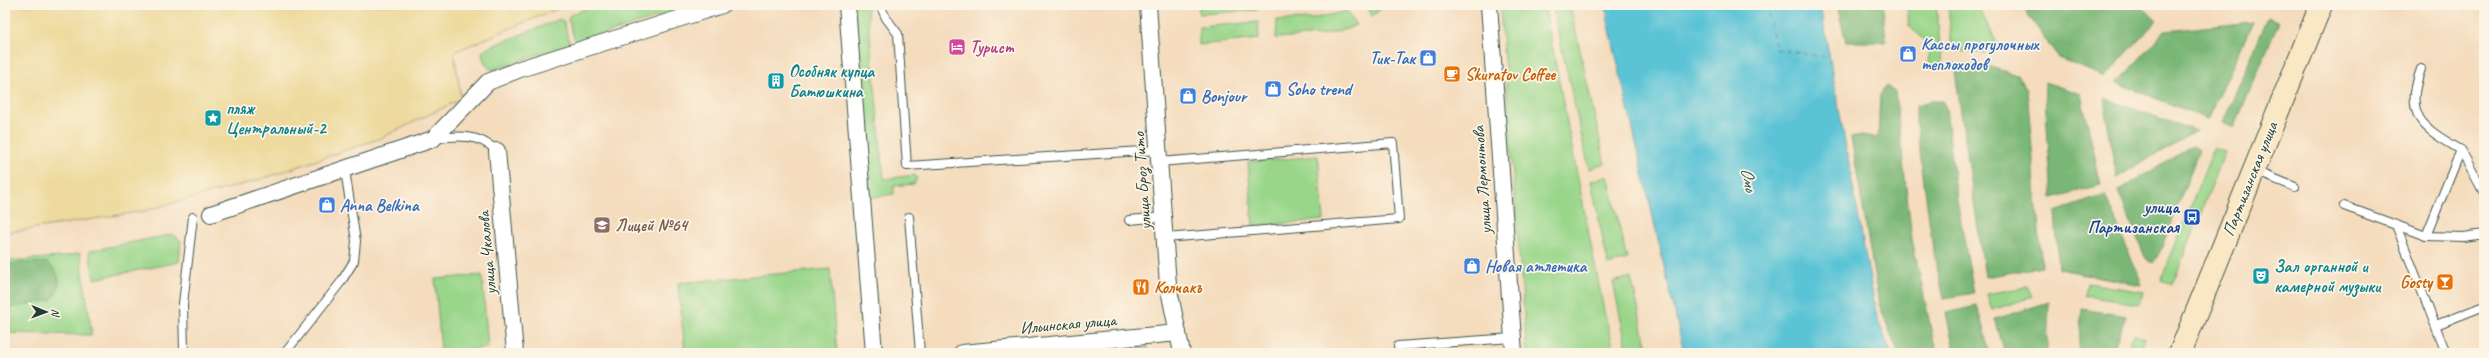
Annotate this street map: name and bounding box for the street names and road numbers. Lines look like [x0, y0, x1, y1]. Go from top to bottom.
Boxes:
street label: Партизанская улица [2218, 118, 2283, 239]
street label: улица Лермонтова [1468, 124, 1496, 236]
street label: улица Броз Тито [1128, 130, 1157, 232]
street label: улица Чкалова [473, 208, 501, 297]
street label: Ильинская улица [1019, 309, 1119, 339]

